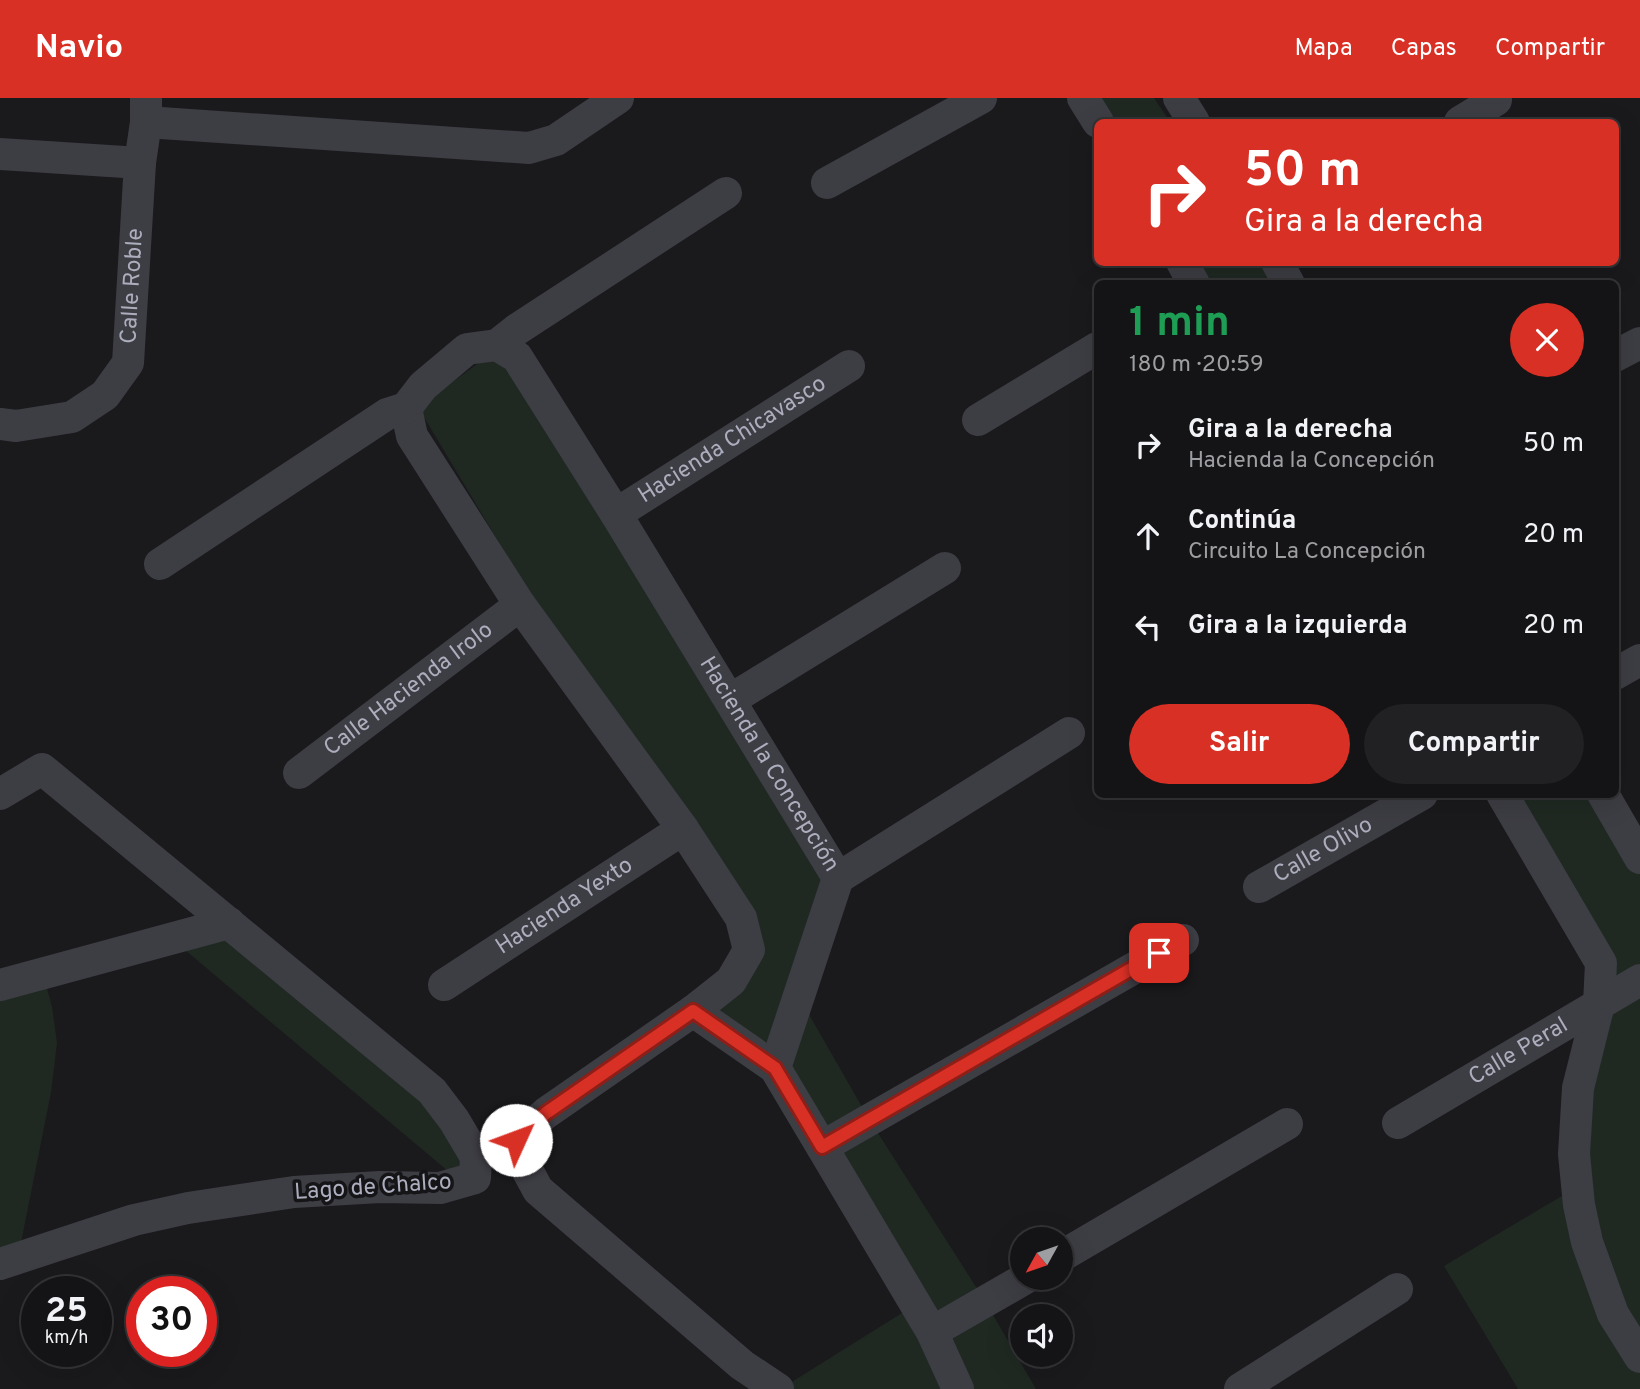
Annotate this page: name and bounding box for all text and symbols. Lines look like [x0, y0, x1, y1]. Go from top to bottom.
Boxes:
text: Navio [35, 28, 123, 70]
text: Mapa [1295, 34, 1353, 64]
text: Capas [1391, 34, 1457, 64]
text: Compartir [1495, 34, 1605, 64]
text: 50 m [1244, 142, 1361, 204]
icon: right [1129, 147, 1220, 238]
text: Gira a la derecha [1244, 203, 1483, 243]
street label: Calle Roble [115, 227, 151, 345]
text: 1 min [1129, 298, 1230, 351]
button: close [1510, 303, 1584, 377]
text: 180 m · 20:59 [1129, 351, 1264, 380]
street label: Hacienda Chicavasco [633, 370, 832, 510]
text: Gira a la derecha [1188, 414, 1393, 447]
icon: right [1129, 426, 1167, 464]
text: 50 m [1523, 428, 1584, 461]
text: Hacienda la Concepción [1188, 447, 1435, 476]
text: Continúa [1188, 505, 1296, 538]
icon: ahead [1129, 517, 1167, 555]
text: 20 m [1523, 519, 1584, 552]
text: Circuito La Concepción [1188, 538, 1426, 567]
icon: left [1129, 608, 1167, 646]
text: Gira a la izquierda [1188, 610, 1407, 643]
text: 20 m [1523, 610, 1584, 643]
street label: Calle Hacienda Irolo [318, 616, 499, 763]
street label: Hacienda la Concepción [692, 652, 846, 878]
button: Salir [1129, 704, 1350, 784]
button: Compartir [1364, 704, 1584, 784]
street label: Calle Olivo [1268, 810, 1378, 890]
street label: Hacienda Yexto [491, 851, 639, 962]
pin [1129, 923, 1189, 983]
icon: arrive [1140, 934, 1178, 972]
street label: Calle Peral [1464, 1011, 1574, 1092]
position arrow [479, 1103, 553, 1177]
street label: Lago de Chalco [293, 1168, 453, 1208]
north arrow [1010, 1227, 1073, 1290]
map controls [1010, 1227, 1073, 1367]
speed limit sign: 30 [126, 1276, 217, 1367]
text: 25 [45, 1290, 88, 1334]
button: sound [1010, 1304, 1073, 1367]
text: km/h [45, 1327, 88, 1350]

